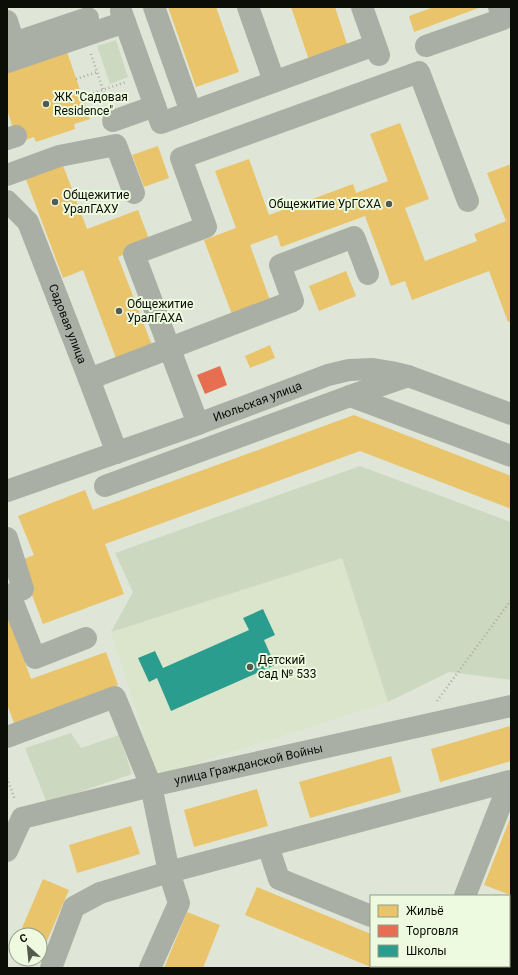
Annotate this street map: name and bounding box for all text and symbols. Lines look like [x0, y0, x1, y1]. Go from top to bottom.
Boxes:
place label: ЖК "Садовая Residence" [54, 90, 128, 118]
marker: ЖК "Садовая Residence" [41, 99, 51, 109]
place label: Общежитие УралГАХУ [63, 188, 129, 216]
marker: Общежитие УралГАХУ [50, 197, 60, 207]
place label: Общежитие УрГСХА [269, 197, 381, 211]
marker: Общежитие УрГСХА [384, 199, 394, 209]
street label: Садовая улица [46, 282, 89, 366]
place label: Общежитие УралГАХА [127, 297, 193, 325]
marker: Общежитие УралГАХА [114, 306, 124, 316]
street label: Июльская улица [211, 379, 304, 425]
place label: Детский сад № 533 [258, 653, 317, 681]
marker: Детский сад № 533 [245, 662, 255, 672]
street label: улица Гражданской Войны [173, 741, 324, 788]
legend [370, 895, 510, 967]
text: Жильё [406, 904, 444, 918]
text: Торговля [406, 924, 458, 938]
north arrow [8, 927, 48, 967]
text: С [18, 931, 30, 946]
text: Школы [406, 944, 447, 958]

